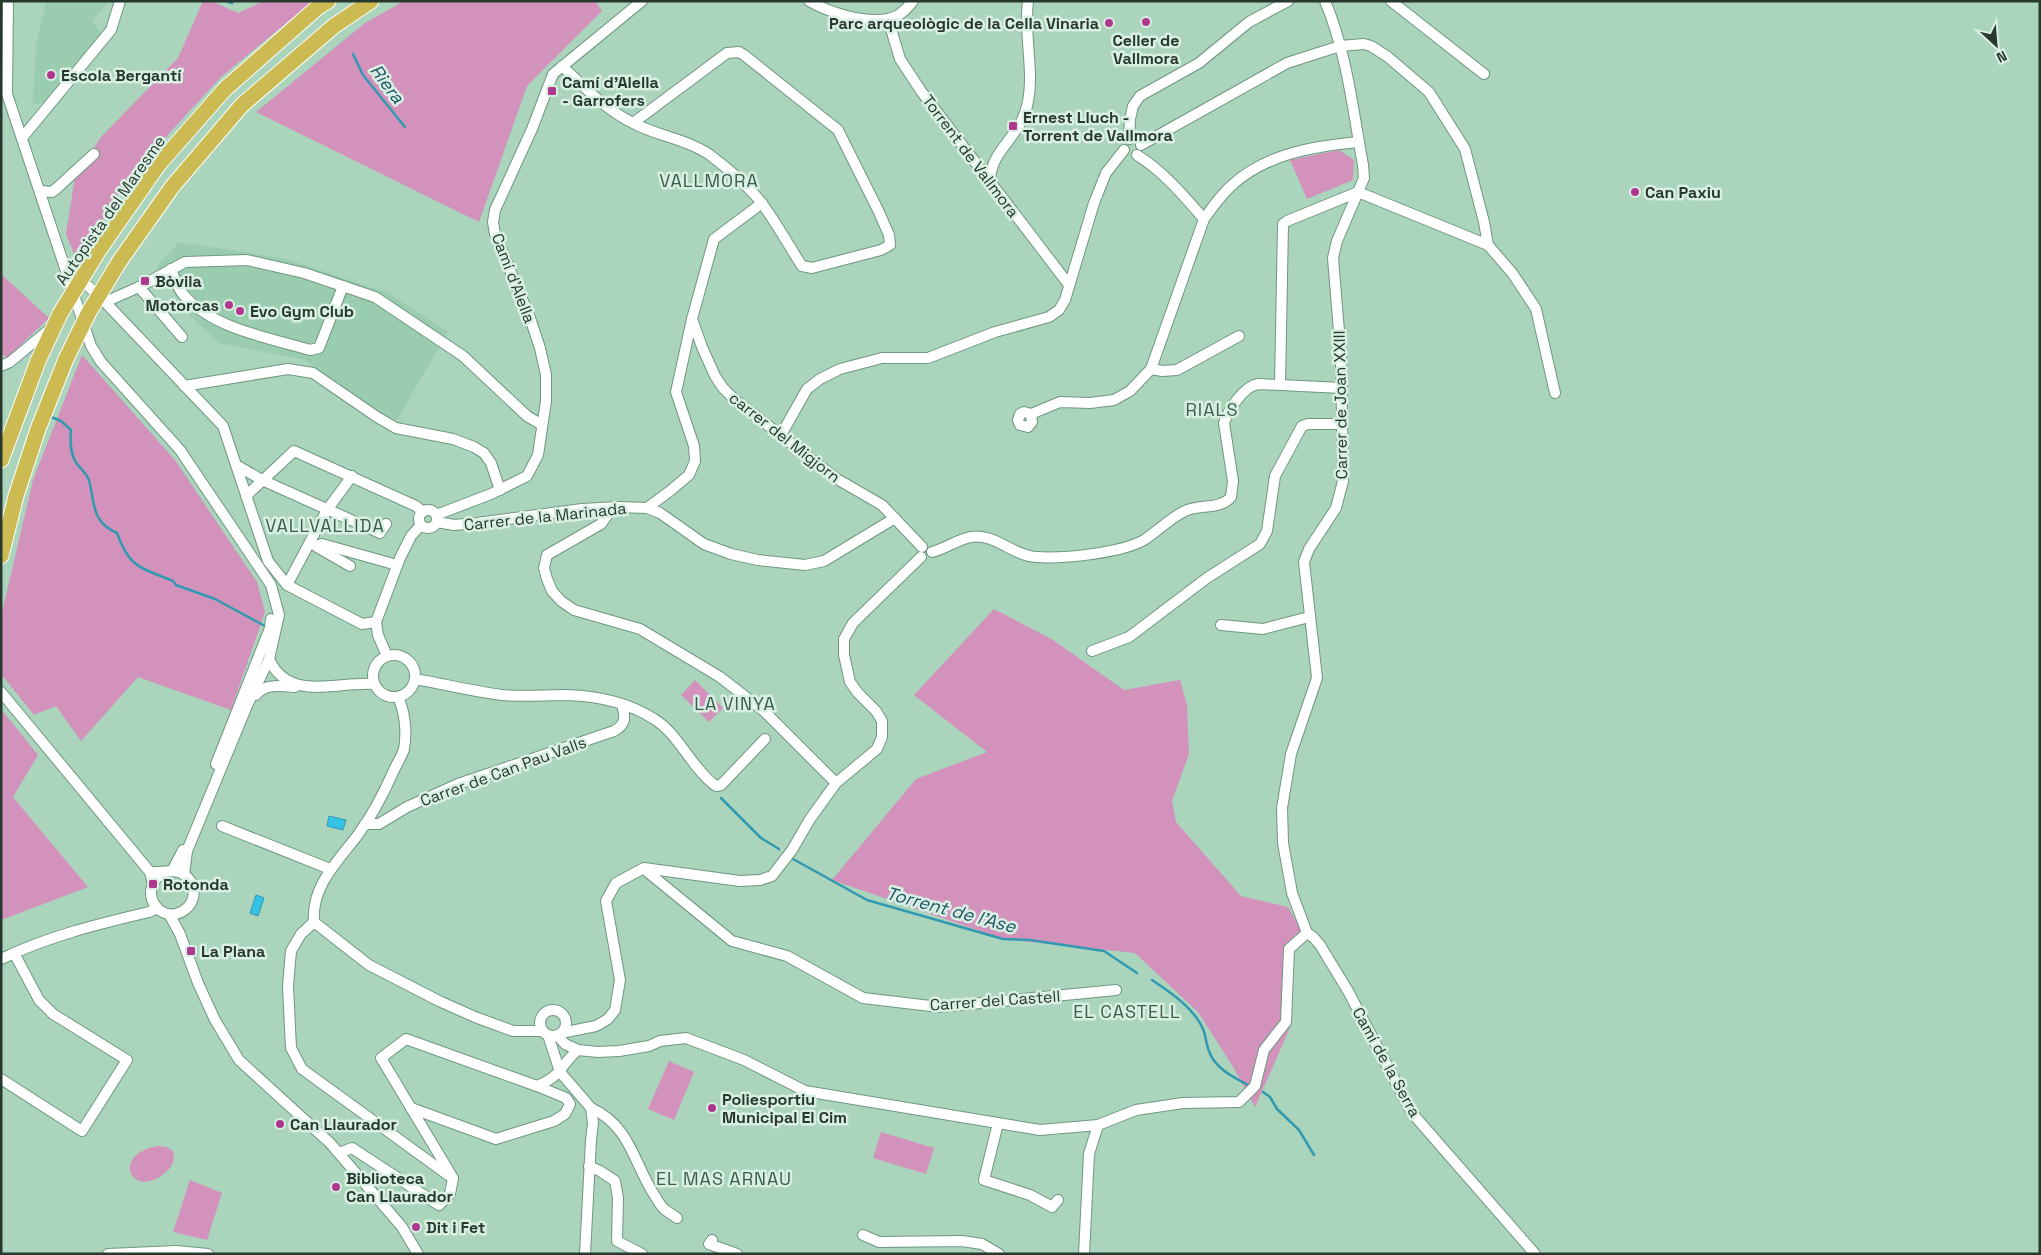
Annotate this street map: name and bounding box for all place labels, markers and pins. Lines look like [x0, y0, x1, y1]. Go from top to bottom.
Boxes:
place label: Parc arqueològic de la Cella Vinaria [829, 13, 1099, 34]
marker: Celler de Vallmora [1140, 16, 1152, 28]
marker: Parc arqueològic de la Cella Vinaria [1103, 17, 1115, 29]
place label: Celler de Vallmora [1112, 30, 1180, 69]
place label: Escola Bergantí [61, 65, 182, 86]
marker: Escola Bergantí [45, 69, 57, 81]
place label: Camí d'Alella - Garrofers [562, 72, 659, 111]
marker: Camí d'Alella - Garrofers [546, 85, 558, 97]
place label: Ernest Lluch - Torrent de Vallmora [1023, 107, 1173, 146]
marker: Ernest Lluch - Torrent de Vallmora [1007, 120, 1019, 132]
place label: Can Paxiu [1645, 182, 1721, 203]
marker: Can Paxiu [1629, 186, 1641, 198]
place label: Bòvila [155, 271, 202, 292]
marker: Bòvila [139, 275, 151, 287]
place label: Motorcas [146, 295, 219, 316]
marker: Motorcas [223, 299, 235, 311]
place label: Evo Gym Club [250, 301, 354, 322]
marker: Evo Gym Club [234, 305, 246, 317]
place label: Rotonda [163, 874, 229, 895]
marker: Rotonda [147, 878, 159, 890]
place label: La Plana [201, 941, 265, 962]
marker: La Plana [185, 945, 197, 957]
place label: Poliesportiu Municipal El Cim [722, 1089, 847, 1128]
marker: Poliesportiu Municipal El Cim [706, 1102, 718, 1114]
place label: Can Llaurador [290, 1114, 397, 1135]
marker: Can Llaurador [274, 1118, 286, 1130]
place label: Biblioteca Can Llaurador [346, 1168, 453, 1207]
marker: Biblioteca Can Llaurador [330, 1181, 342, 1193]
place label: Dit i Fet [426, 1217, 485, 1238]
marker: Dit i Fet [410, 1221, 422, 1233]

